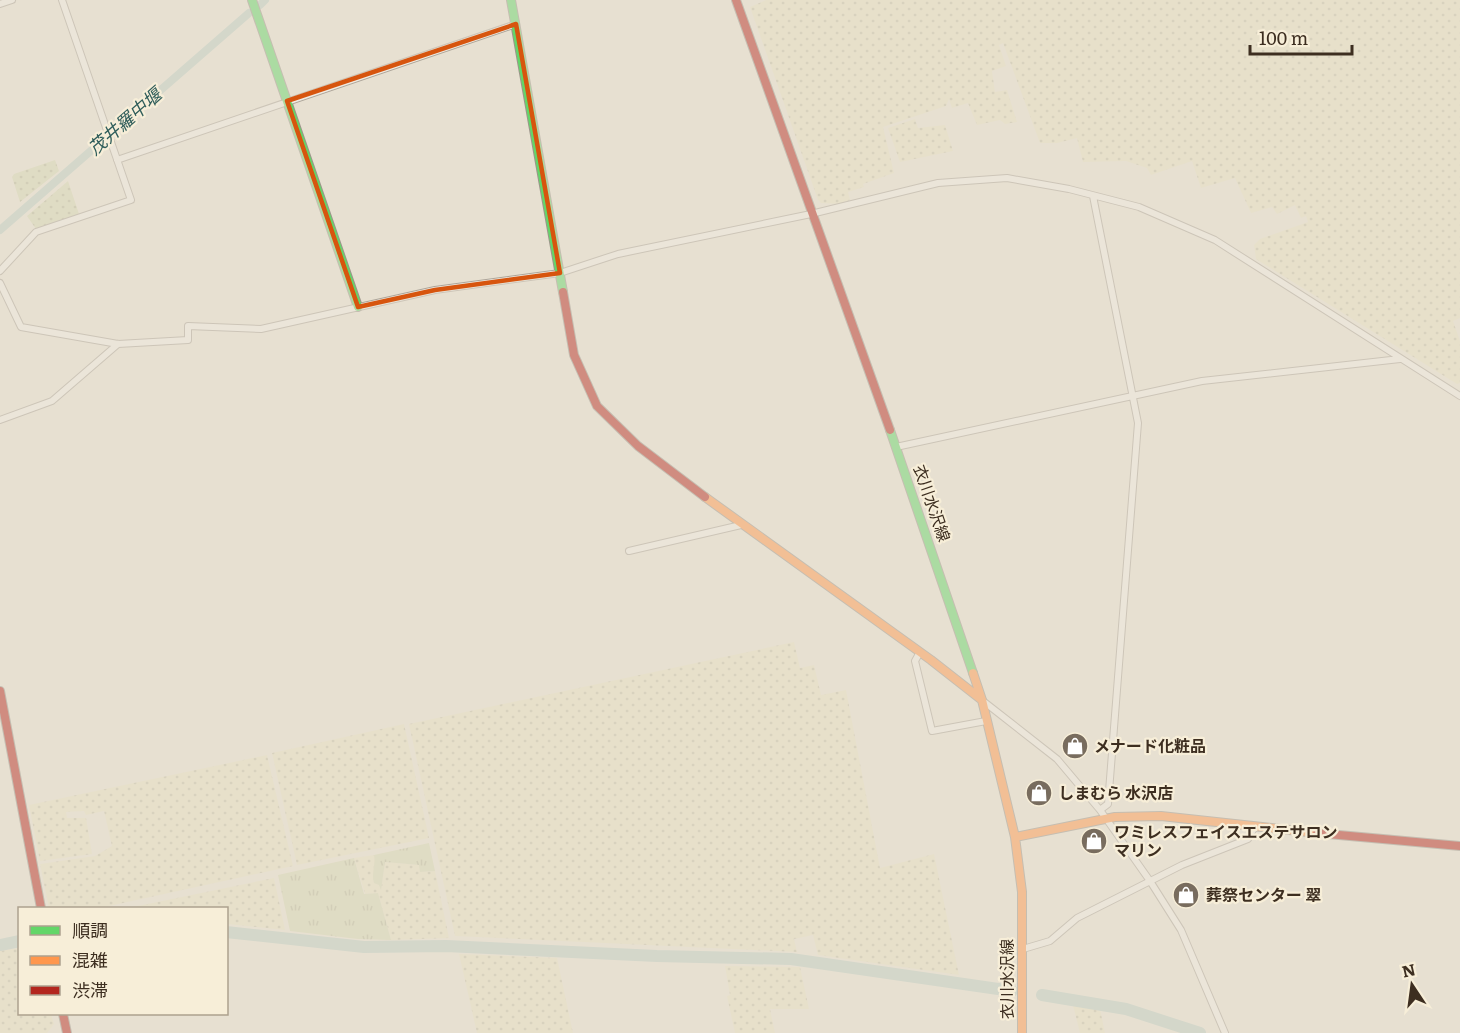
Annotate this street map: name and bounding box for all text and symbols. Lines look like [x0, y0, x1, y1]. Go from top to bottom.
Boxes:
scale bar [1250, 18, 1352, 56]
text: 100 m [1259, 24, 1308, 51]
water label: 茂井羅中堰 [81, 79, 169, 161]
street label: 衣川水沢線 [909, 461, 957, 544]
shop icon: メナード化粧品 [1060, 731, 1090, 761]
place label: メナード化粧品 [1094, 733, 1206, 757]
shop icon: しまむら 水沢店 [1024, 778, 1054, 808]
place label: しまむら 水沢店 [1058, 780, 1173, 804]
place label: ワミレスフェイスエステサロン マリン [1114, 819, 1338, 861]
shop icon: ワミレスフェイスエステサロン マリン [1079, 826, 1109, 856]
shop icon: 葬祭センター 翠 [1171, 880, 1201, 910]
place label: 葬祭センター 翠 [1206, 882, 1321, 906]
legend [18, 907, 228, 1015]
text: 順調 [72, 916, 108, 943]
street label: 衣川水沢線 [994, 939, 1018, 1019]
text: 混雑 [72, 946, 108, 973]
north arrow [1382, 955, 1442, 1015]
text: N [1399, 956, 1418, 983]
text: 渋滞 [72, 976, 108, 1003]

